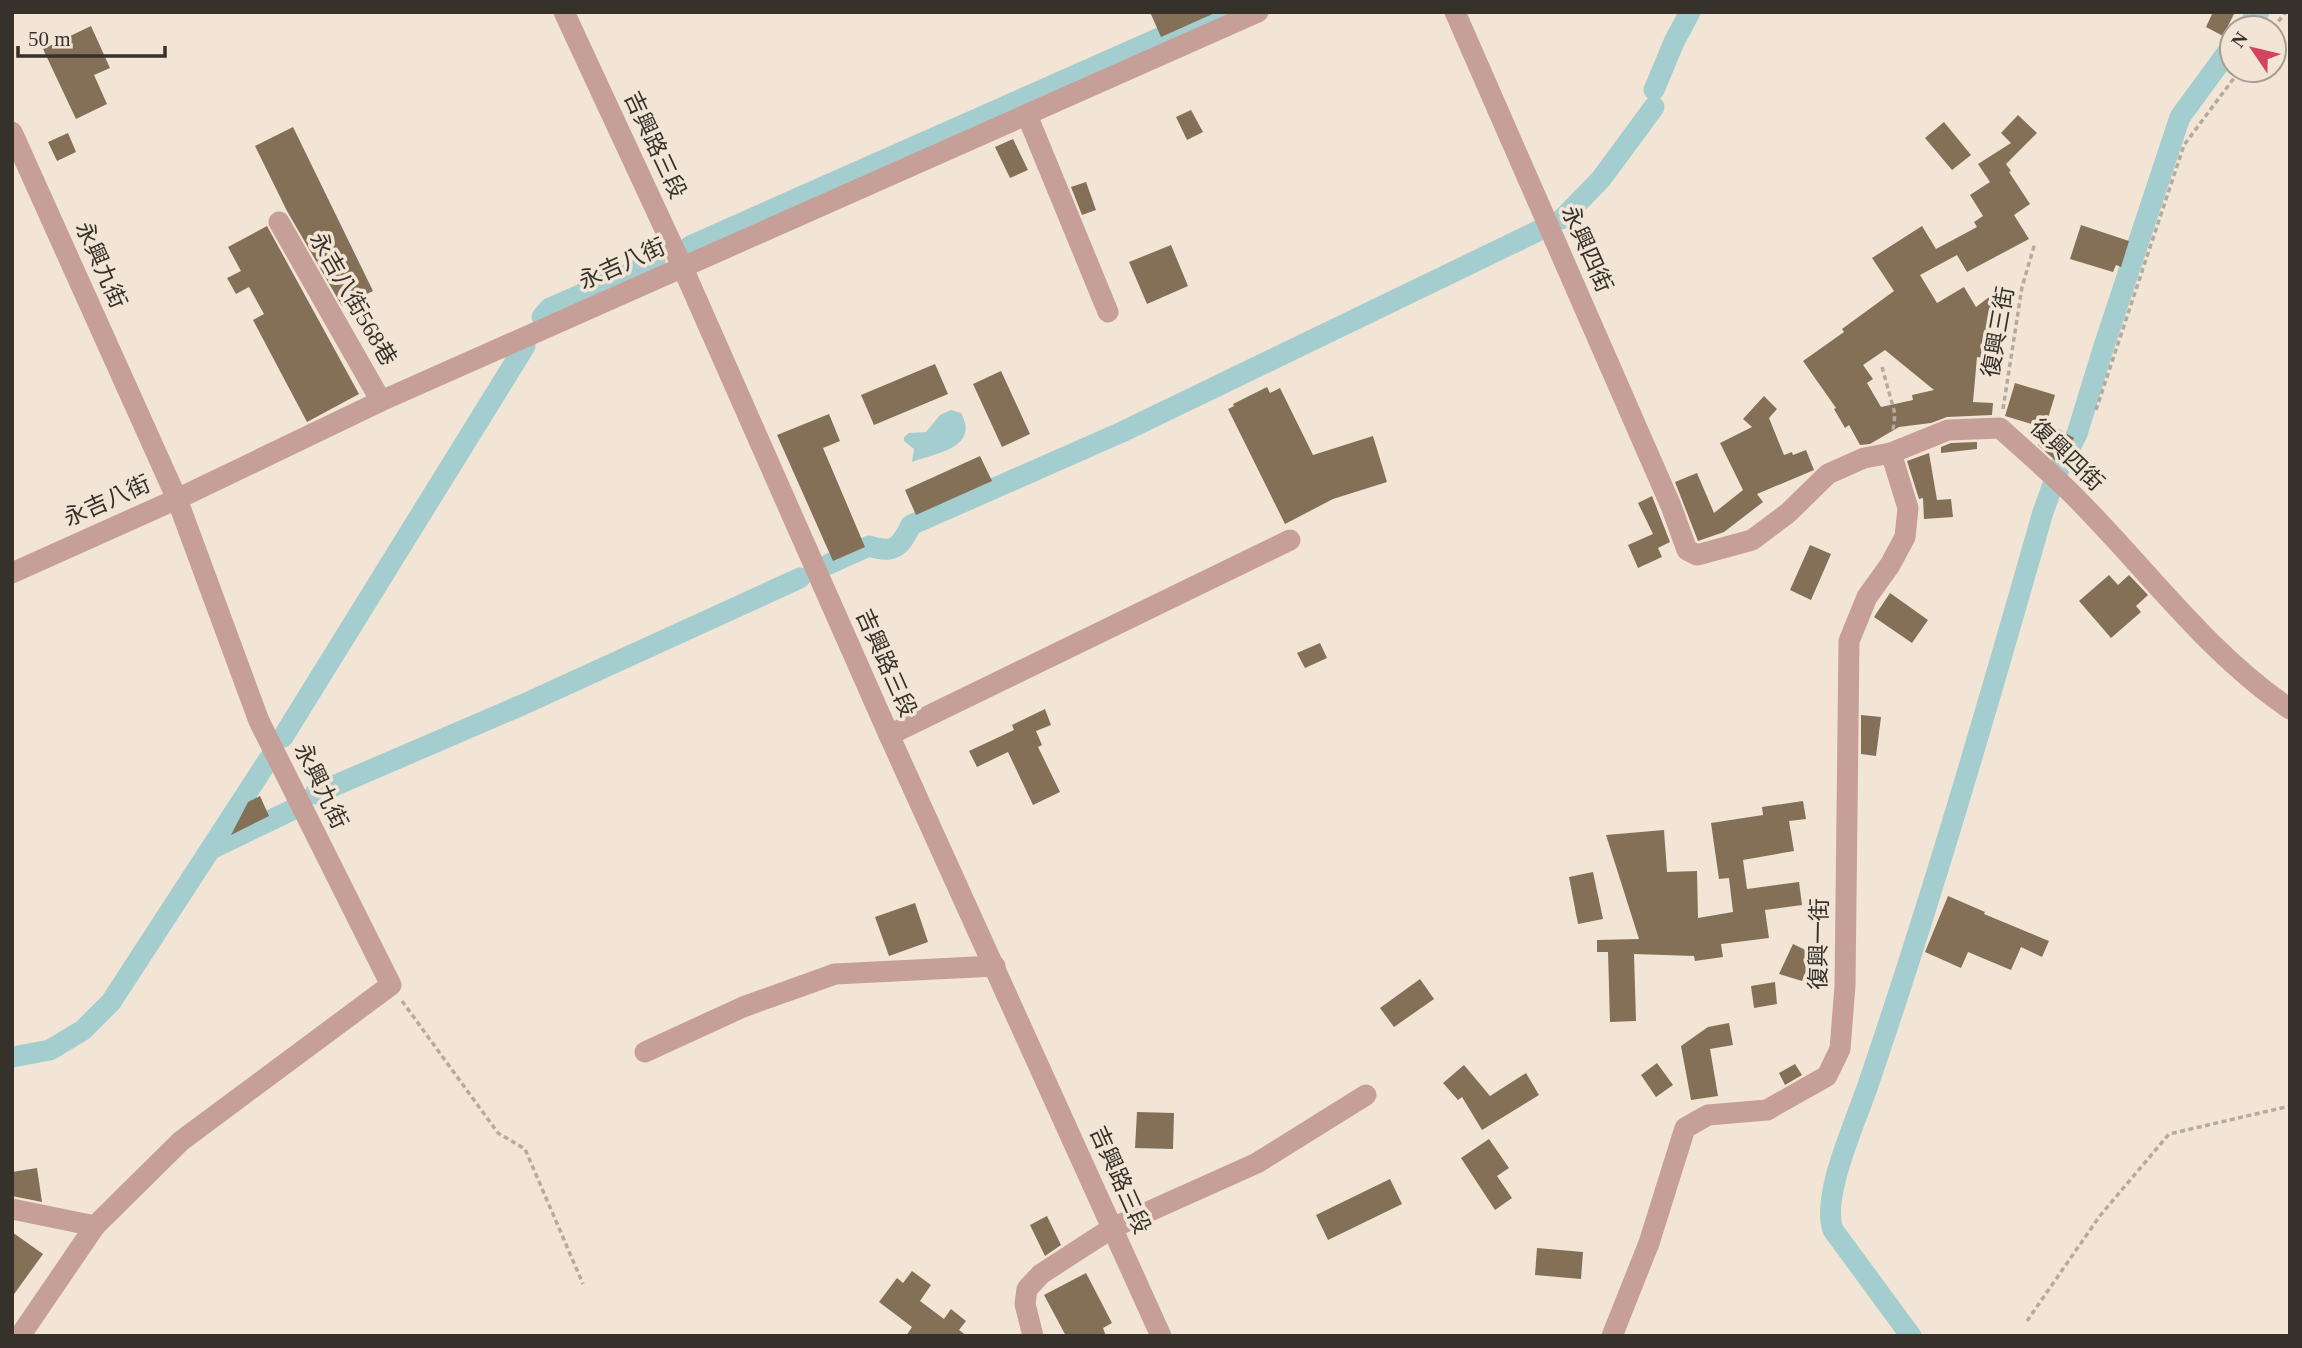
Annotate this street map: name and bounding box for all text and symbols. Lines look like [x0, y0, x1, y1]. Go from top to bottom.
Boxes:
scale bar [18, 14, 164, 58]
north arrow [2218, 14, 2288, 84]
text: 50 m [28, 27, 71, 51]
text: N [2227, 28, 2252, 51]
street label: 吉興路三段 [619, 88, 691, 202]
street label: 永興四街 [1557, 202, 1617, 296]
street label: 永興九街 [71, 218, 131, 312]
street label: 永吉八街568巷 [305, 228, 401, 370]
street label: 永吉八街 [575, 234, 669, 294]
street label: 復興三街 [1978, 285, 2018, 379]
street label: 復興四街 [2025, 414, 2109, 496]
street label: 永吉八街 [60, 471, 154, 531]
street label: 吉興路三段 [851, 605, 921, 721]
street label: 永興九街 [290, 739, 352, 833]
street label: 復興一街 [1806, 898, 1832, 990]
street label: 吉興路三段 [1085, 1122, 1155, 1238]

